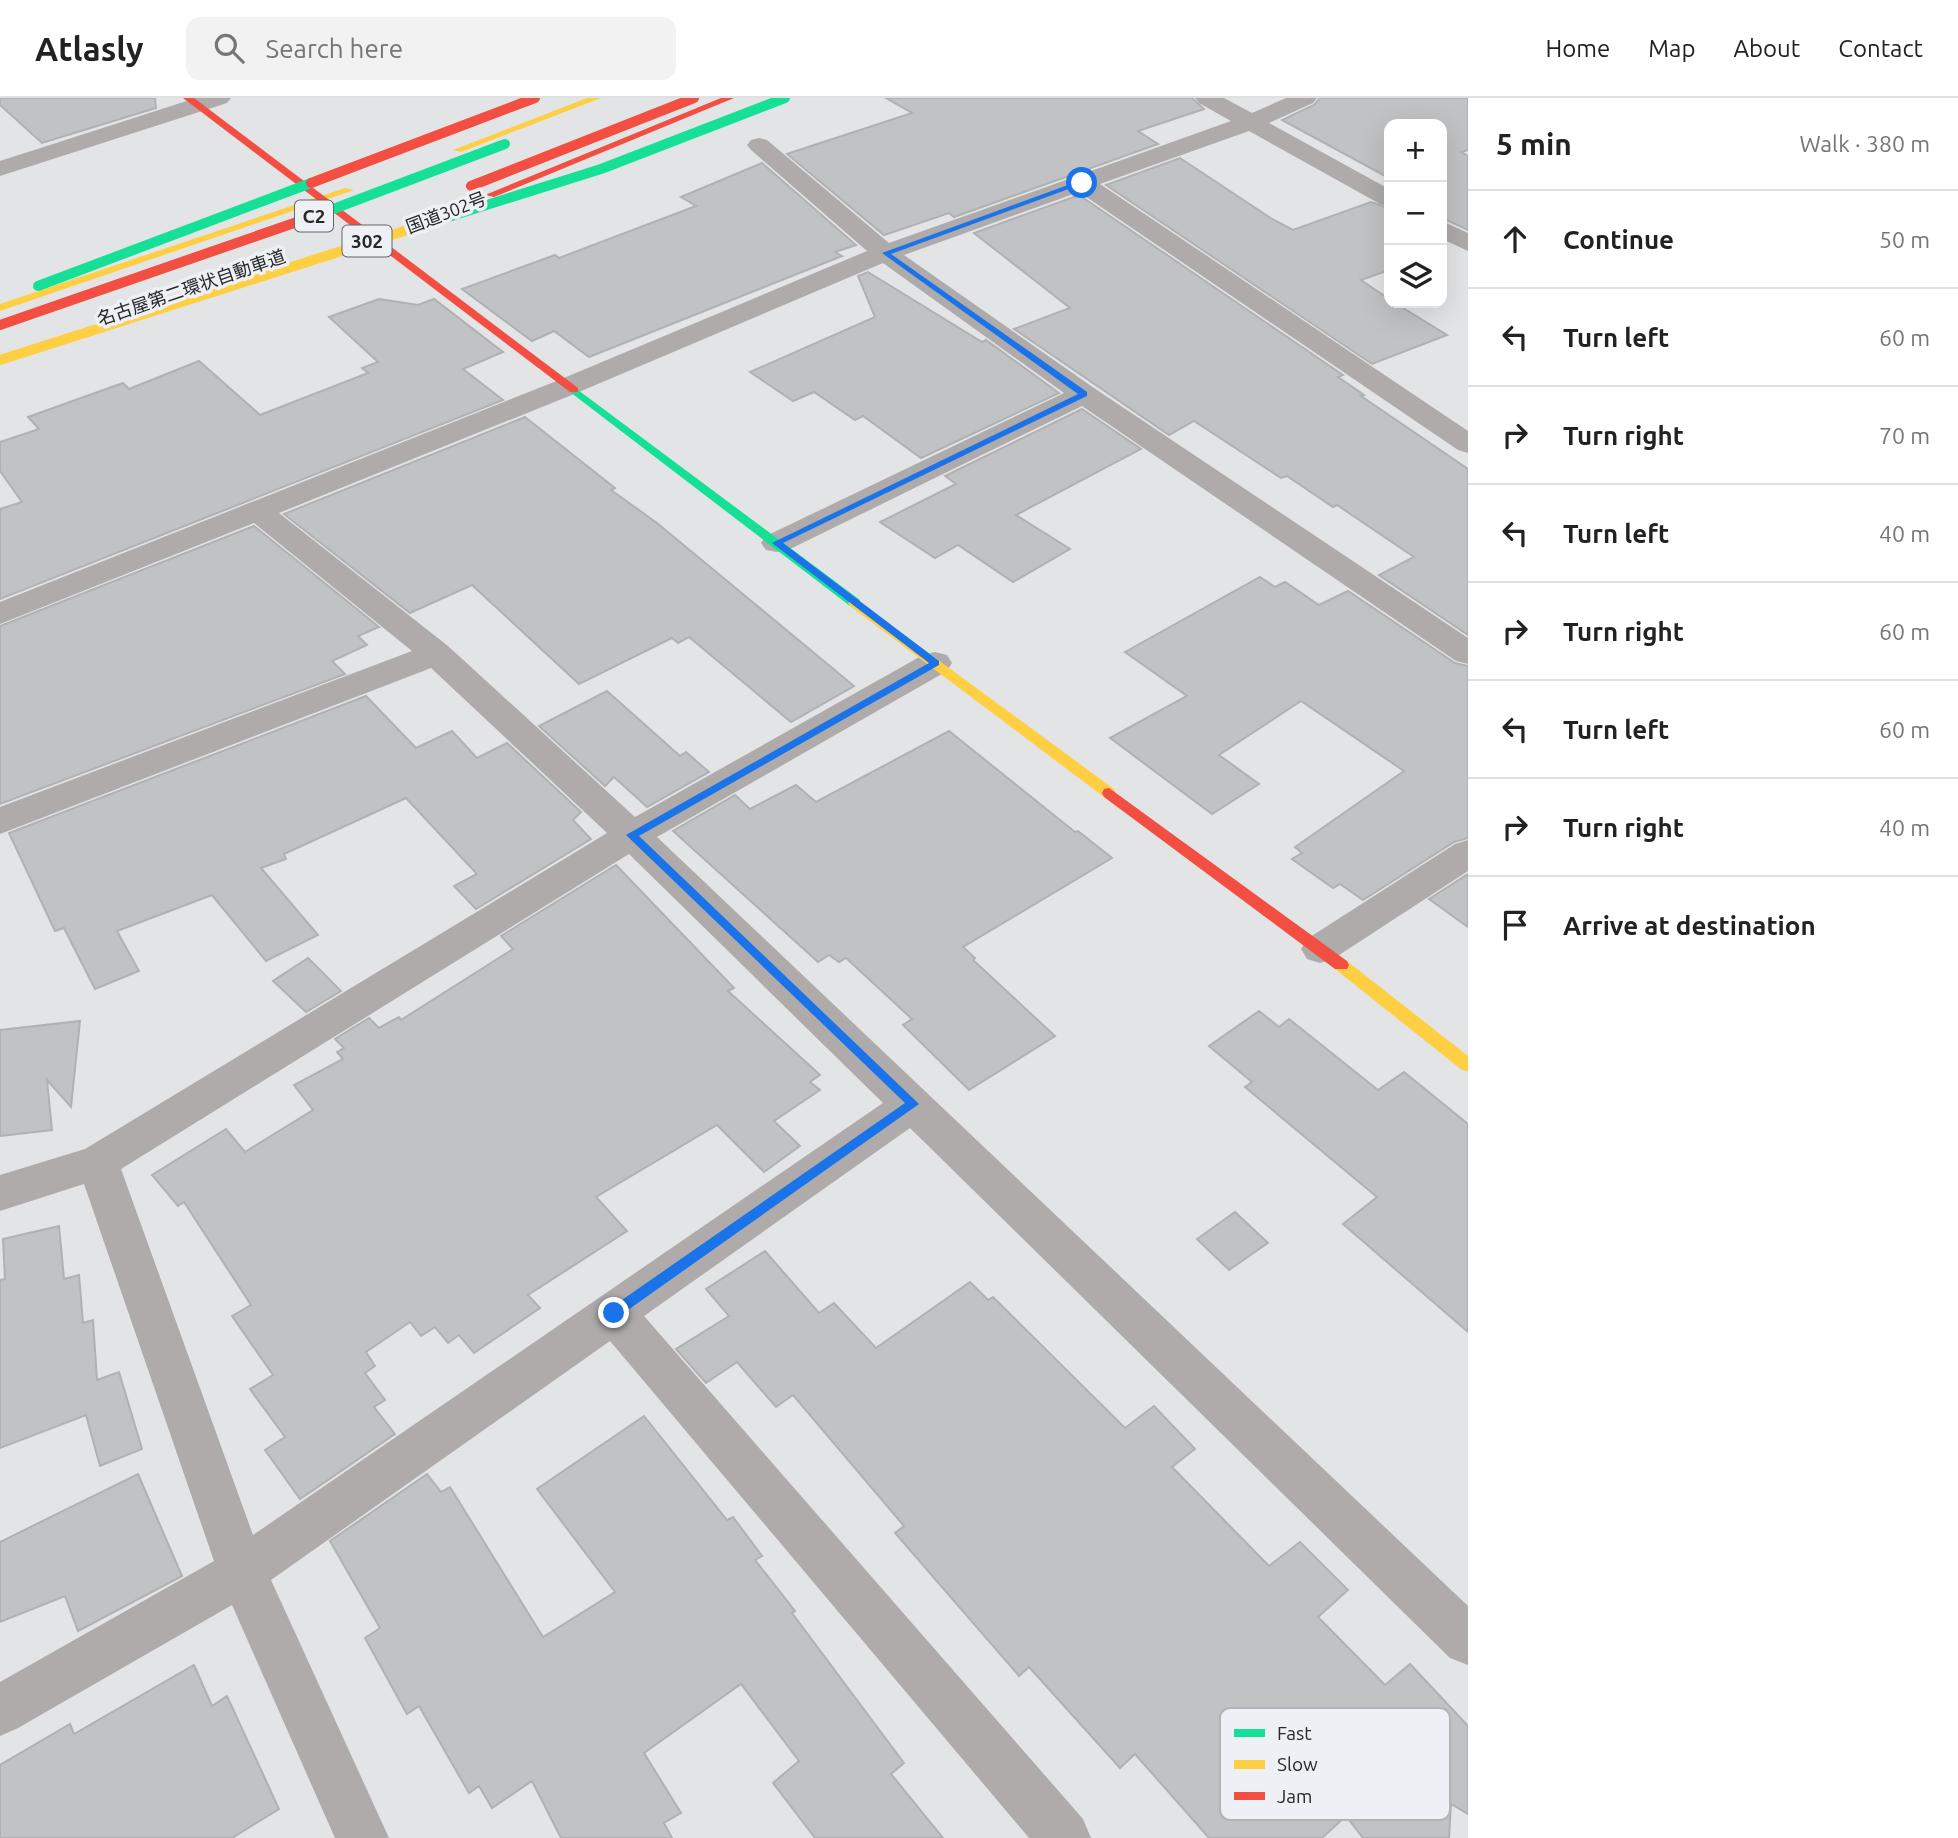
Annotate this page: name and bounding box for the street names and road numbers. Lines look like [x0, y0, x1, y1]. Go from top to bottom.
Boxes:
street label: 国道302号 [403, 188, 489, 236]
road number: C2 [295, 200, 333, 232]
road number: 302 [342, 225, 392, 256]
street label: 名古屋第二環状自動車道 [94, 245, 288, 329]

